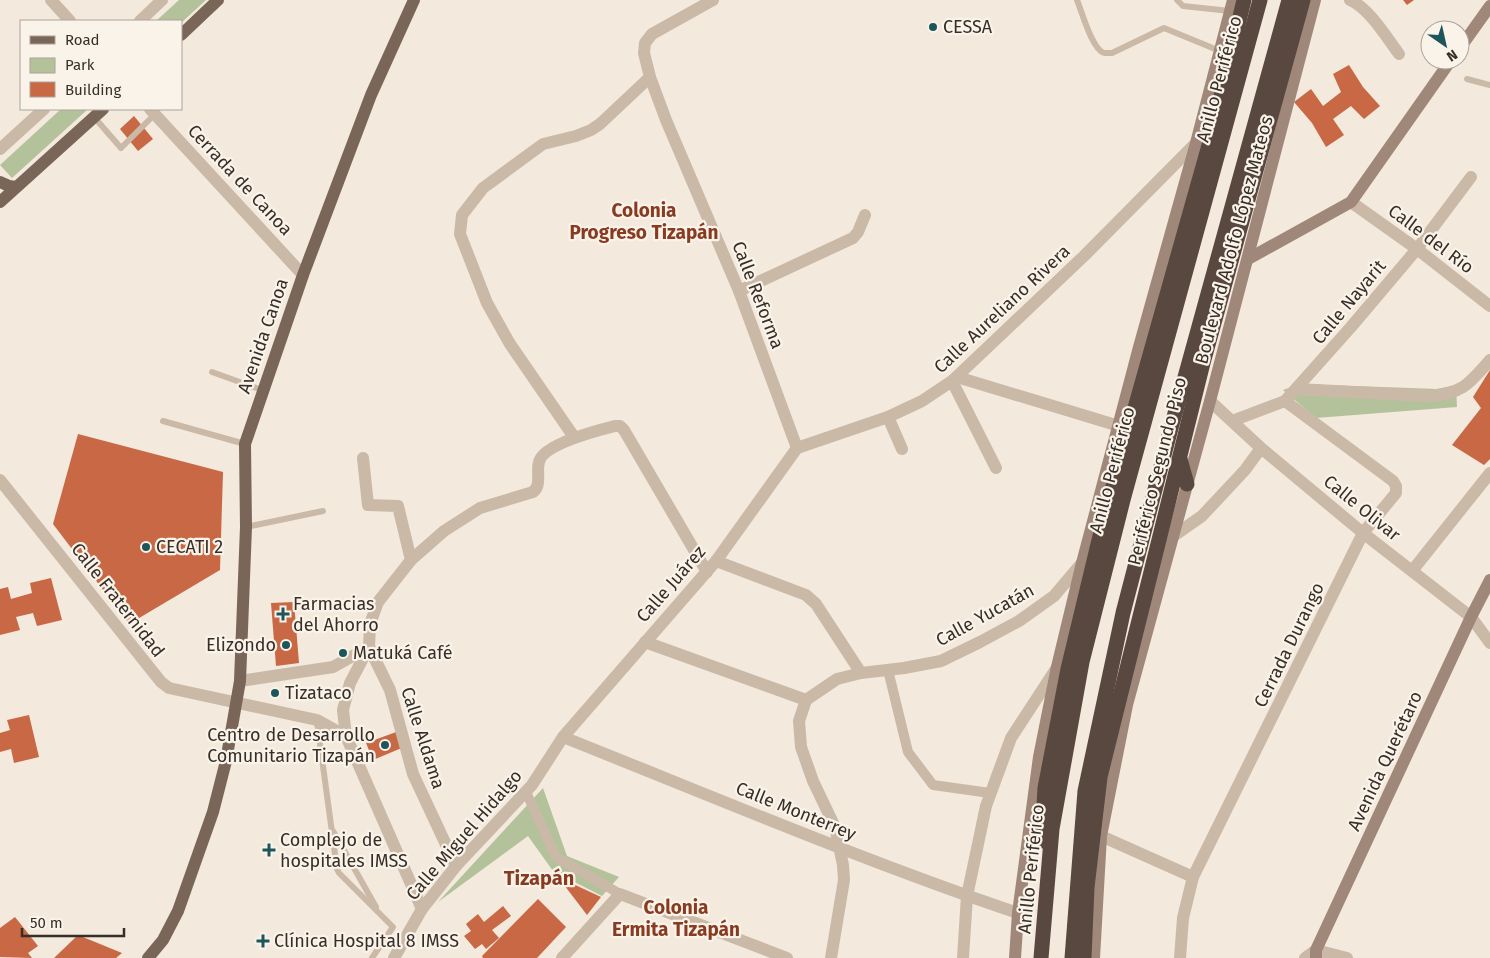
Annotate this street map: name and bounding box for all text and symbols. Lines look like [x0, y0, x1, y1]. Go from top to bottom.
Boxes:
street label: Anillo Periférico [1192, 13, 1246, 145]
place label: CESSA [943, 16, 993, 38]
legend [20, 20, 182, 110]
north arrow [1420, 20, 1470, 70]
marker: CESSA [927, 21, 939, 33]
text: Road [65, 31, 100, 49]
text: N [1443, 46, 1461, 65]
text: Park [65, 56, 95, 74]
text: Building [65, 81, 121, 99]
street label: Boulevard Adolfo López Mateos [1190, 114, 1278, 366]
street label: Cerrada de Canoa [183, 120, 297, 240]
district label: Colonia Progreso Tizapán [570, 199, 718, 244]
street label: Calle del Río [1384, 200, 1478, 278]
street label: Calle Reforma [727, 238, 789, 352]
street label: Calle Aureliano Rivera [929, 240, 1075, 378]
street label: Calle Nayarit [1307, 255, 1391, 349]
street label: Avenida Canoa [233, 276, 293, 396]
street label: Periférico Segundo Piso [1123, 375, 1191, 567]
street label: Anillo Periférico [1085, 404, 1139, 536]
street label: Calle Olivar [1319, 470, 1405, 546]
place label: CECATI 2 [156, 536, 223, 558]
street label: Calle Fraternidad [67, 539, 169, 661]
marker: CECATI 2 [140, 541, 152, 553]
street label: Calle Juárez [632, 541, 710, 627]
street label: Calle Yucatán [932, 579, 1038, 651]
street label: Cerrada Durango [1249, 579, 1329, 711]
place label: Farmacias del Ahorro [293, 593, 379, 636]
marker: Farmacias del Ahorro [277, 608, 289, 620]
place label: Elizondo [206, 634, 276, 656]
marker: Elizondo [280, 639, 292, 651]
place label: Matuká Café [353, 642, 453, 664]
marker: Matuká Café [337, 647, 349, 659]
place label: Tizataco [285, 682, 352, 704]
street label: Calle Aldama [396, 684, 450, 792]
marker: Tizataco [269, 687, 281, 699]
street label: Avenida Querétaro [1343, 688, 1427, 834]
place label: Centro de Desarrollo Comunitario Tizapán [207, 724, 375, 767]
marker: Centro de Desarrollo Comunitario Tizapán [379, 739, 391, 751]
street label: Calle Miguel Hidalgo [401, 765, 527, 905]
street label: Calle Monterrey [733, 777, 859, 845]
street label: Anillo Periférico [1013, 803, 1049, 935]
place label: Complejo de hospitales IMSS [280, 829, 408, 872]
marker: Complejo de hospitales IMSS [262, 843, 276, 857]
district label: Tizapán [504, 866, 574, 890]
district label: Colonia Ermita Tizapán [612, 896, 740, 941]
scale bar [22, 906, 125, 938]
text: 50 m [30, 914, 63, 932]
place label: Clínica Hospital 8 IMSS [274, 930, 459, 952]
marker: Clínica Hospital 8 IMSS [256, 934, 270, 948]

